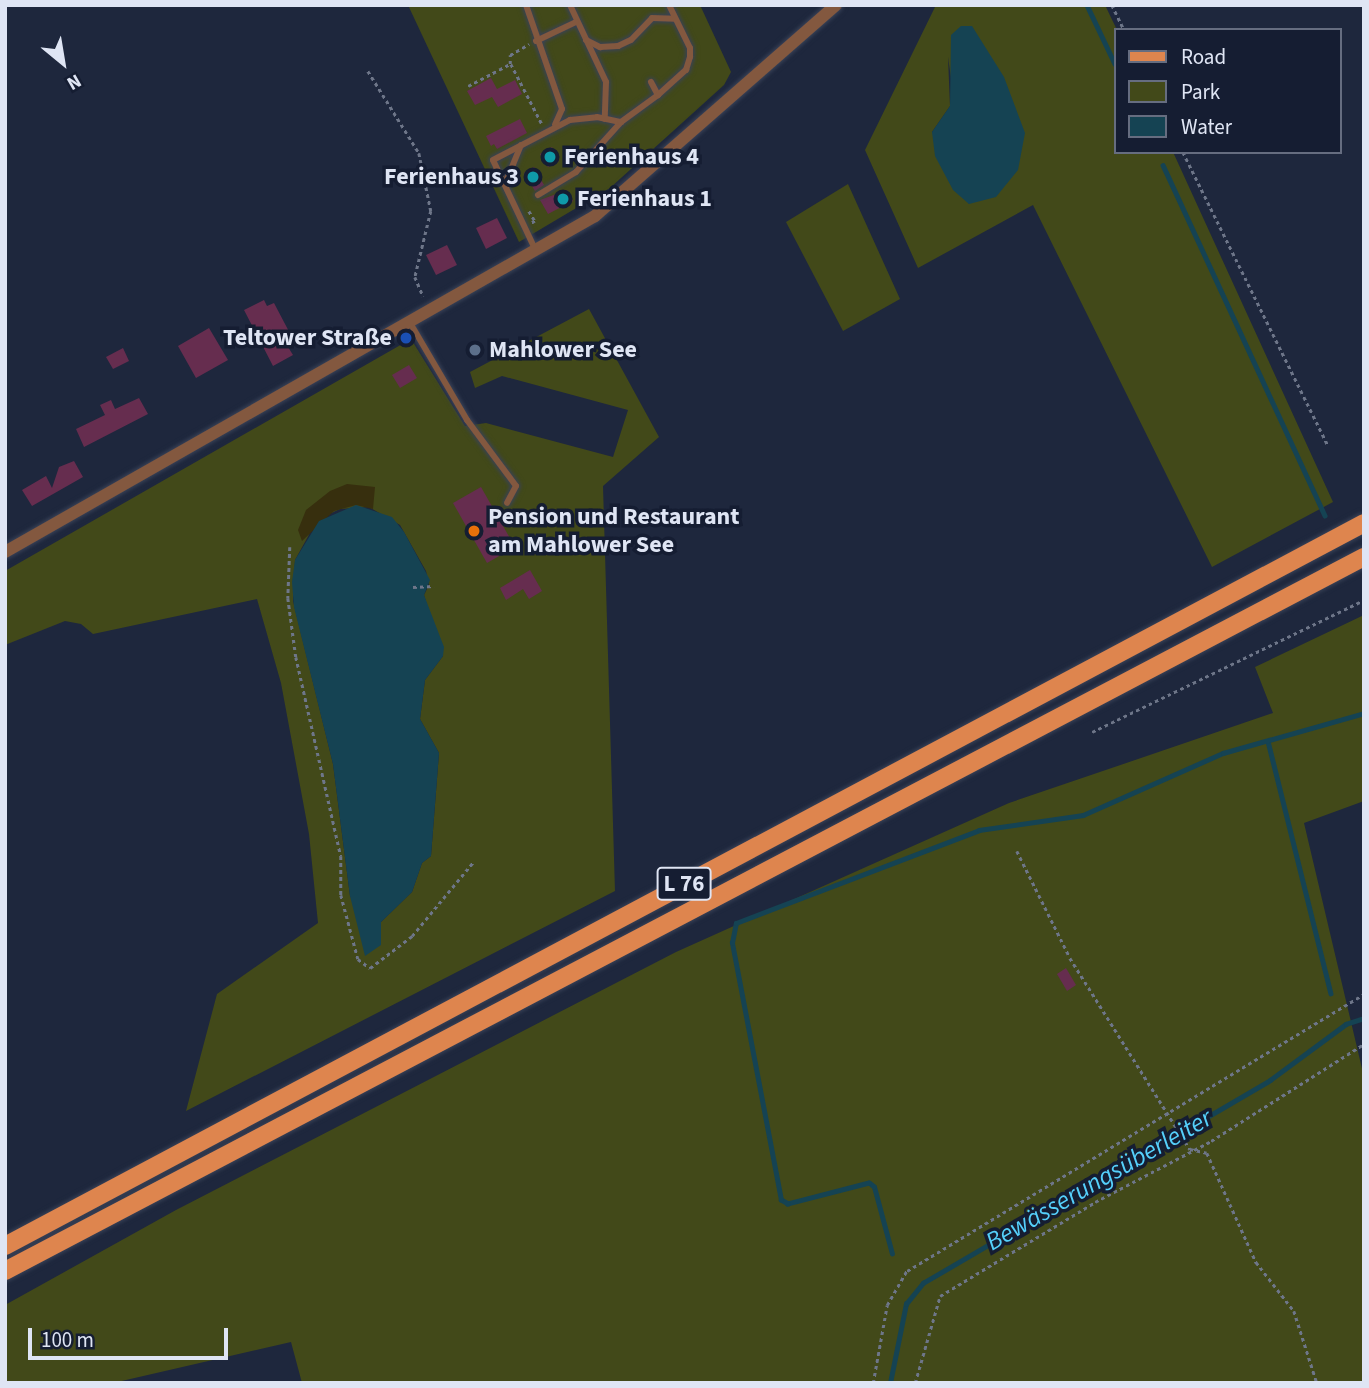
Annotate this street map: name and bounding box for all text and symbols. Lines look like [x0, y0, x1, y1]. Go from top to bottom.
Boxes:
north arrow [28, 28, 98, 98]
legend [1114, 28, 1341, 154]
text: Road [1181, 42, 1226, 72]
text: N [62, 67, 86, 96]
text: Park [1181, 77, 1220, 107]
text: Water [1181, 112, 1232, 142]
place label: Ferienhaus 4 [564, 143, 699, 171]
marker: Ferienhaus 4 [542, 149, 558, 165]
place label: Ferienhaus 3 [384, 163, 519, 191]
marker: Ferienhaus 3 [525, 169, 541, 185]
place label: Ferienhaus 1 [577, 185, 712, 213]
marker: Ferienhaus 1 [555, 191, 571, 207]
place label: Teltower Straße [223, 324, 392, 352]
marker: Teltower Straße [398, 330, 414, 346]
place label: Mahlower See [489, 336, 637, 364]
marker: Mahlower See [467, 342, 483, 358]
place label: Pension und Restaurant am Mahlower See [488, 503, 739, 559]
marker: Pension und Restaurant am Mahlower See [466, 523, 482, 539]
road number: L 76 [656, 864, 712, 904]
water label: Bewässerungsüberleiter [980, 1102, 1218, 1258]
scale bar [32, 1314, 231, 1358]
text: 100 m [41, 1325, 94, 1355]

